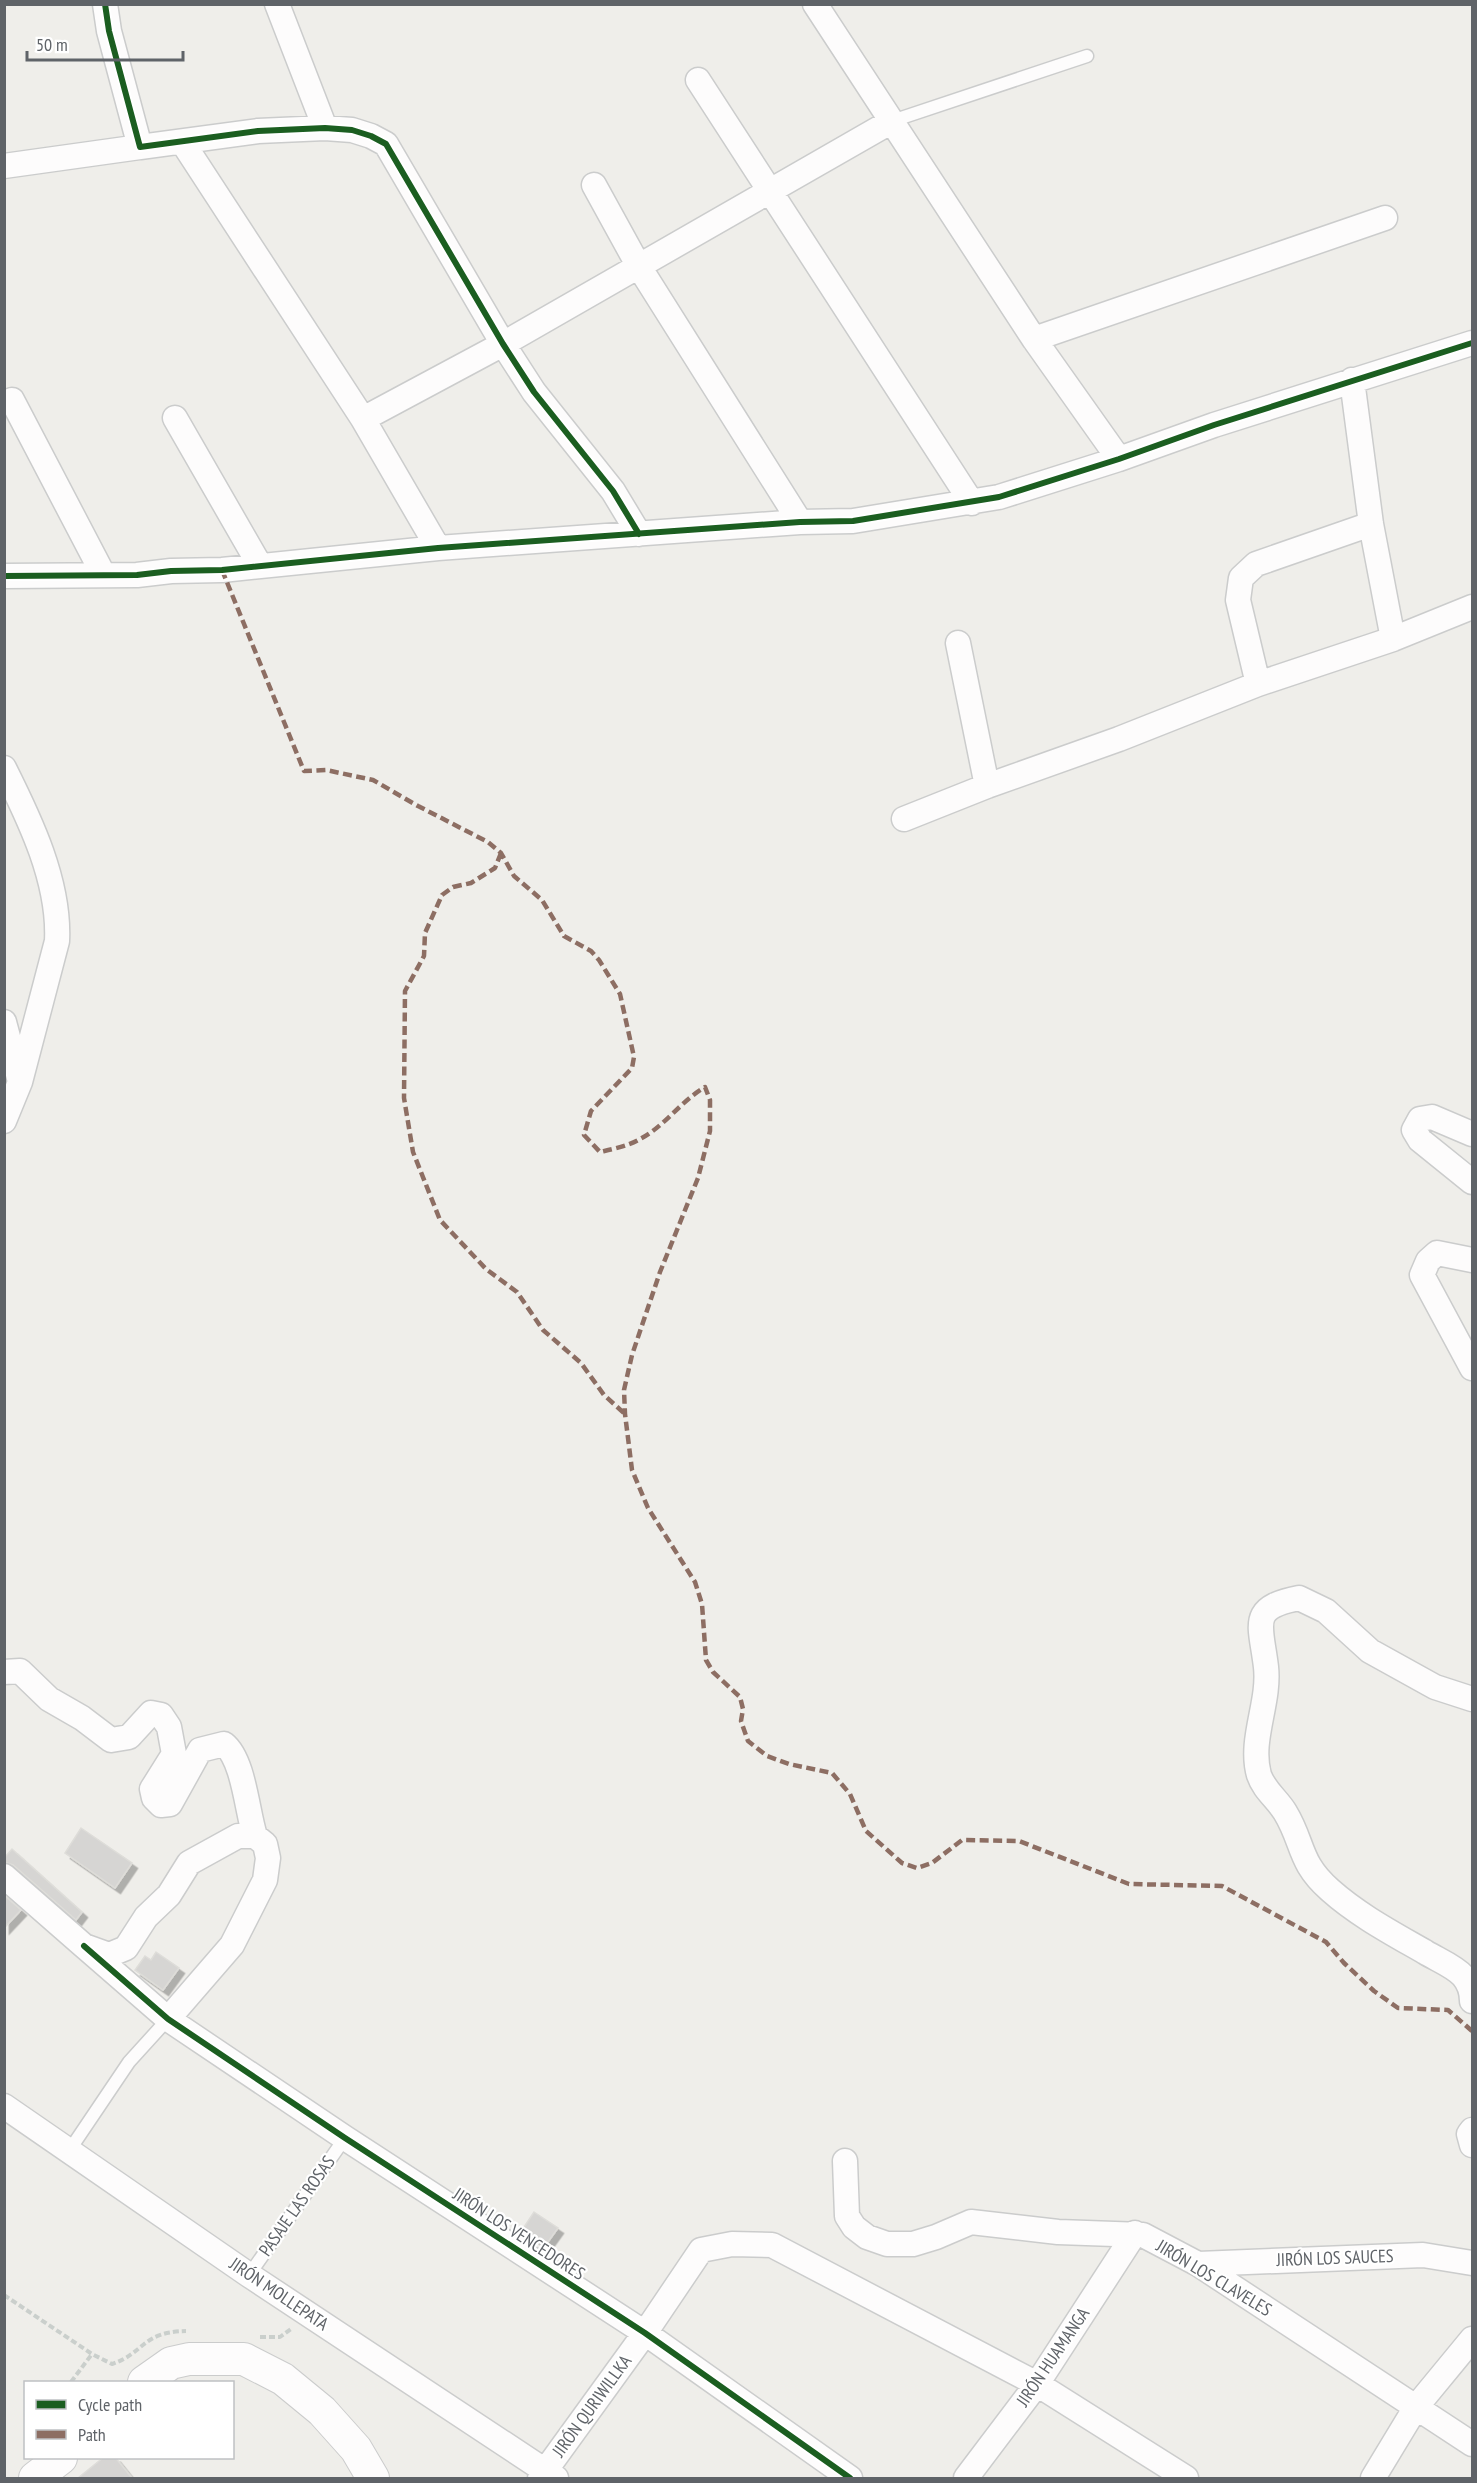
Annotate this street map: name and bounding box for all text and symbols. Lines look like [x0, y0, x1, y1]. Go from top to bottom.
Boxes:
scale bar [27, 24, 183, 62]
text: 50 m [36, 33, 68, 56]
street label: PASAJE LAS ROSAS [254, 2151, 340, 2260]
street label: JIRÓN LOS VENCEDORES [448, 2182, 590, 2285]
street label: JIRÓN LOS CLAVELES [1152, 2234, 1276, 2321]
street label: JIRÓN LOS SAUCES [1275, 2244, 1394, 2271]
street label: JIRÓN MOLLEPATA [225, 2252, 333, 2335]
street label: JIRÓN HUAMANGA [1010, 2302, 1094, 2411]
street label: JIRÓN QURIWILLKA [546, 2350, 637, 2462]
legend [24, 2381, 234, 2459]
text: Cycle path [78, 2393, 142, 2416]
text: Path [78, 2423, 106, 2446]

